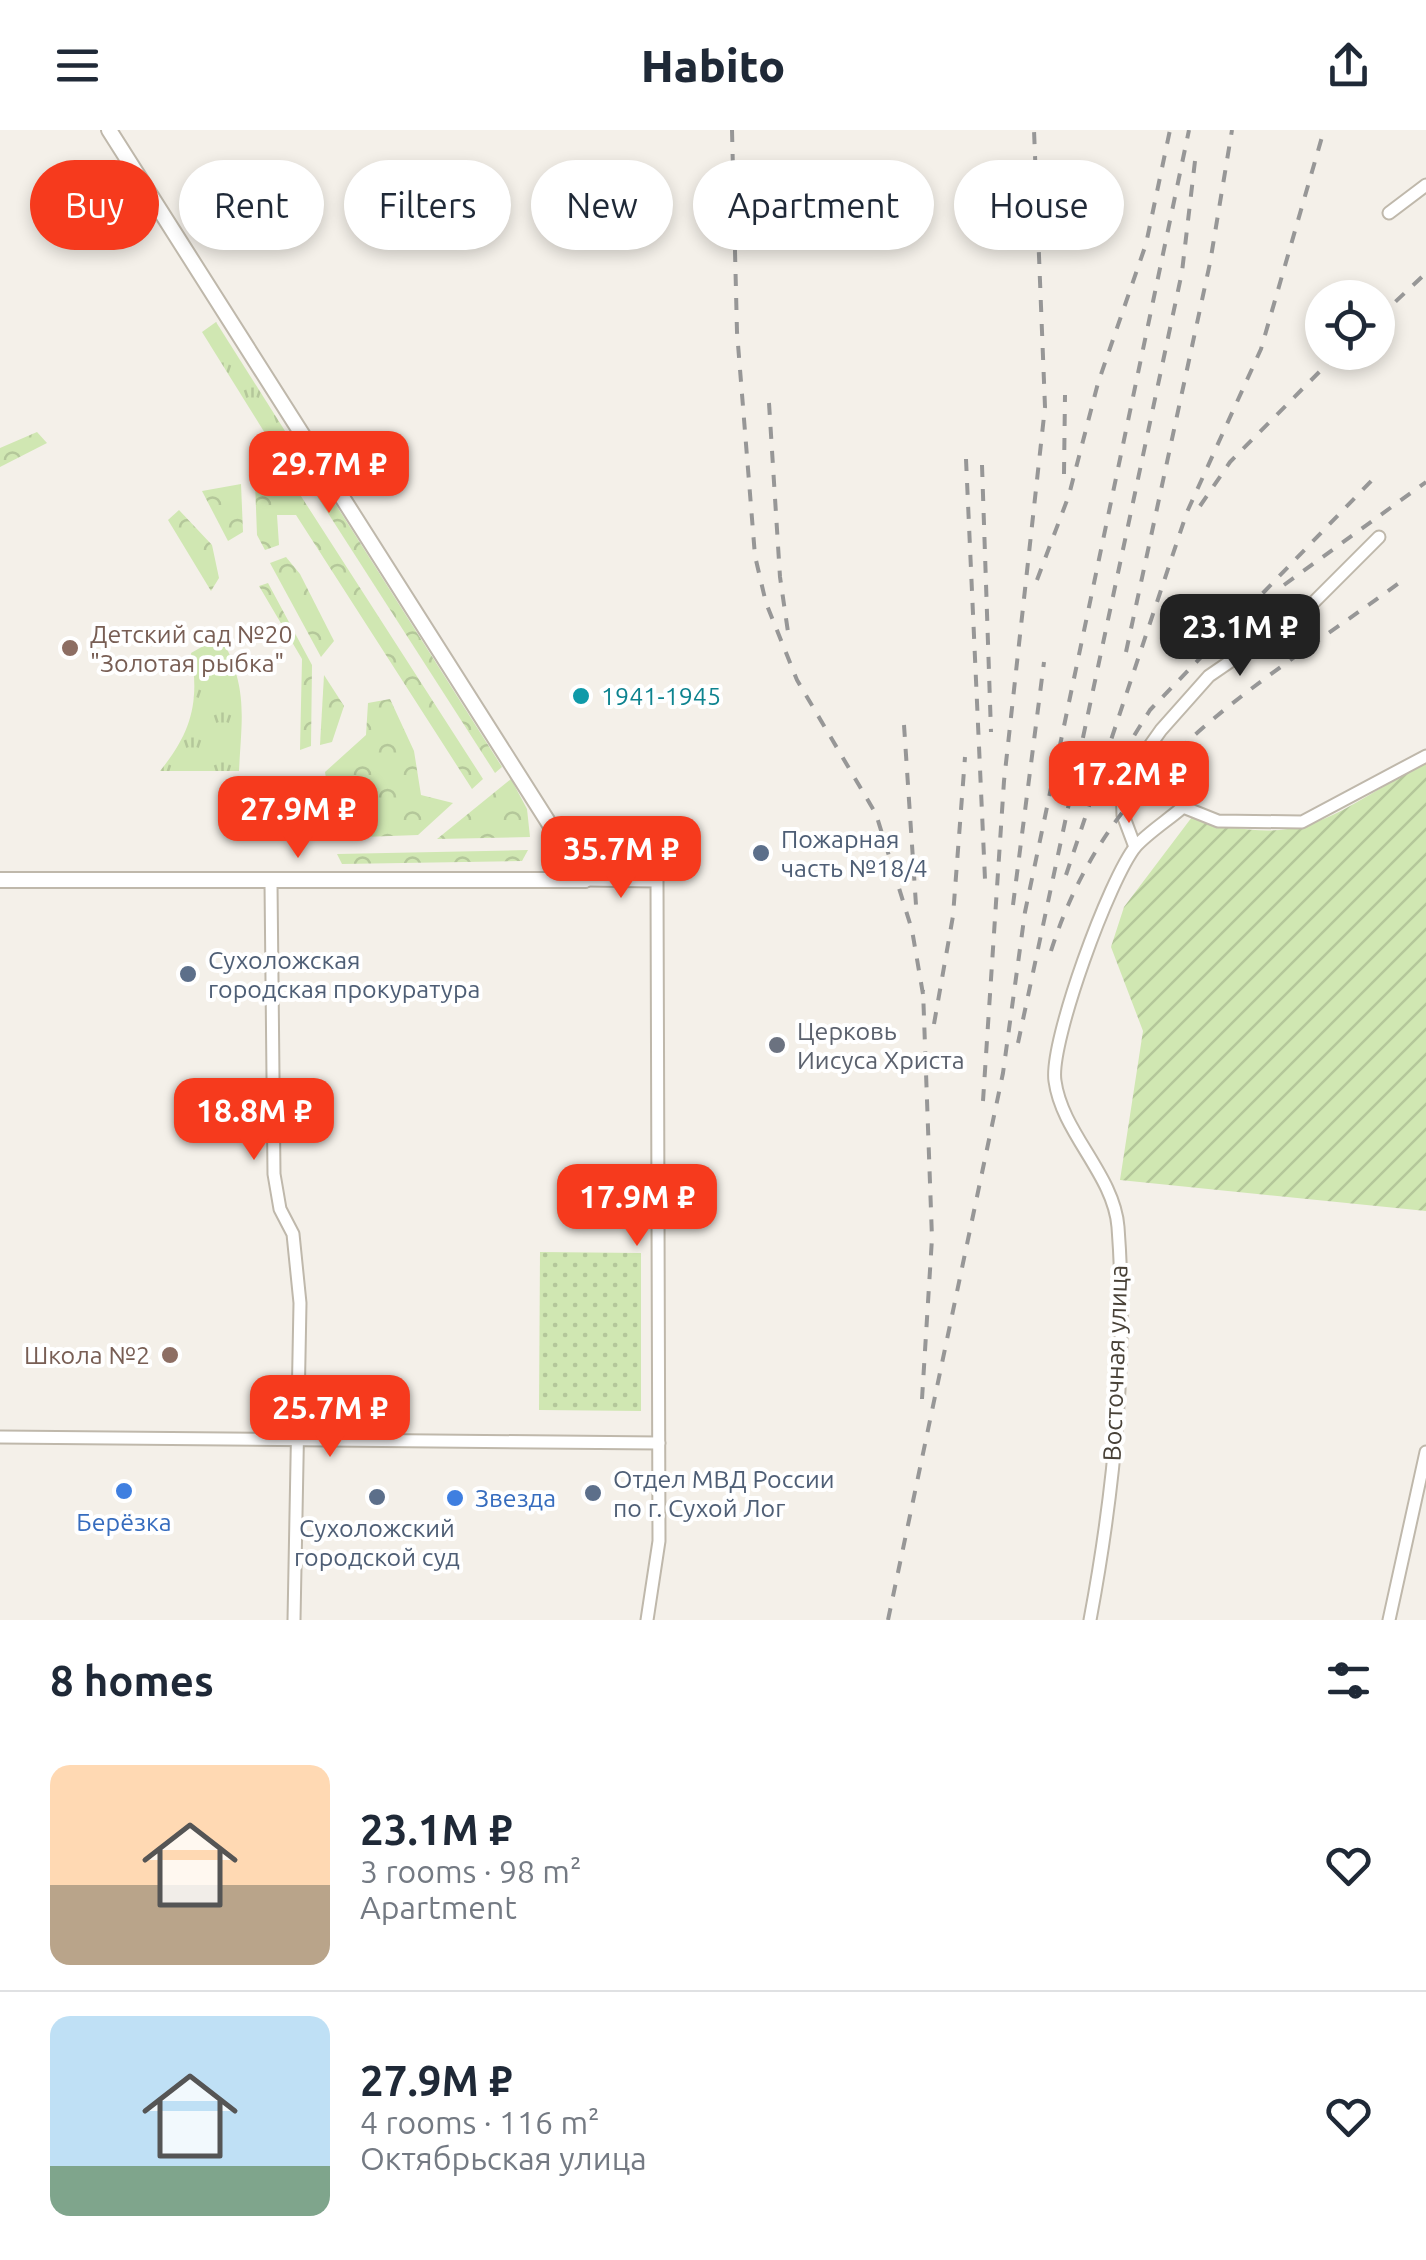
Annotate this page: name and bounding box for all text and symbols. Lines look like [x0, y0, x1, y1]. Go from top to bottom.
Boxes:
icon: menu [50, 38, 105, 93]
icon: share [1321, 38, 1376, 93]
text: Habito [641, 40, 785, 91]
chip: Buy [30, 160, 159, 250]
chip: Rent [179, 160, 324, 250]
chip: Filters [344, 160, 511, 250]
chip: New [531, 160, 673, 250]
chip: Apartment [693, 160, 934, 250]
chip: House [954, 160, 1124, 250]
map controls [1305, 280, 1395, 370]
button: locate [1305, 280, 1395, 370]
pin: 29.7M ₽ [237, 431, 421, 516]
text: 29.7M ₽ [271, 445, 387, 481]
pin: 23.1M ₽ [1148, 594, 1332, 679]
text: 23.1M ₽ [1182, 608, 1298, 644]
place label: Детский сад №20 "Золотая рыбка" [90, 620, 293, 677]
marker: Детский сад №20 "Золотая рыбка" [59, 637, 81, 659]
place label: 1941-1945 [601, 682, 721, 710]
marker: 1941-1945 [570, 685, 592, 707]
pin: 17.2M ₽ [1037, 741, 1221, 826]
text: 17.2M ₽ [1071, 755, 1187, 791]
pin: 27.9M ₽ [206, 776, 390, 861]
text: 27.9M ₽ [240, 790, 356, 826]
pin: 35.7M ₽ [529, 816, 713, 901]
place label: Пожарная часть №18/4 [781, 825, 928, 882]
text: 35.7M ₽ [563, 830, 679, 866]
marker: Пожарная часть №18/4 [750, 842, 772, 864]
place label: Сухоложская городская прокуратура [208, 946, 480, 1003]
marker: Сухоложская городская прокуратура [177, 963, 199, 985]
place label: Церковь Иисуса Христа [797, 1017, 965, 1074]
marker: Церковь Иисуса Христа [766, 1034, 788, 1056]
pin: 18.8M ₽ [162, 1078, 346, 1163]
text: 18.8M ₽ [196, 1092, 312, 1128]
pin: 17.9M ₽ [545, 1164, 729, 1249]
text: 17.9M ₽ [579, 1178, 695, 1214]
street label: Восточная улица [1098, 1264, 1132, 1462]
place label: Школа №2 [24, 1341, 150, 1369]
marker: Школа №2 [159, 1344, 181, 1366]
pin: 25.7M ₽ [238, 1375, 422, 1460]
text: 25.7M ₽ [272, 1389, 388, 1425]
place label: Отдел МВД России по г. Сухой Лог [613, 1465, 835, 1522]
marker: Берёзка [113, 1480, 135, 1502]
marker: Отдел МВД России по г. Сухой Лог [582, 1482, 604, 1504]
place label: Звезда [475, 1484, 556, 1512]
marker: Сухоложский городской суд [366, 1486, 388, 1508]
marker: Звезда [444, 1487, 466, 1509]
place label: Берёзка [76, 1508, 172, 1536]
place label: Сухоложский городской суд [294, 1514, 460, 1571]
icon: filters [1321, 1653, 1376, 1708]
text: 8 homes [50, 1657, 214, 1704]
icon: home [130, 1805, 250, 1925]
text: 23.1M ₽ [360, 1806, 512, 1853]
icon: heart [1321, 1838, 1376, 1893]
text: 3 rooms · 98 m² [360, 1853, 581, 1889]
text: Apartment [360, 1889, 517, 1925]
icon: home [130, 2056, 250, 2176]
text: 27.9M ₽ [360, 2057, 512, 2104]
icon: heart [1321, 2089, 1376, 2144]
text: 4 rooms · 116 m² [360, 2104, 600, 2140]
text: Октябрьская улица [360, 2140, 647, 2176]

